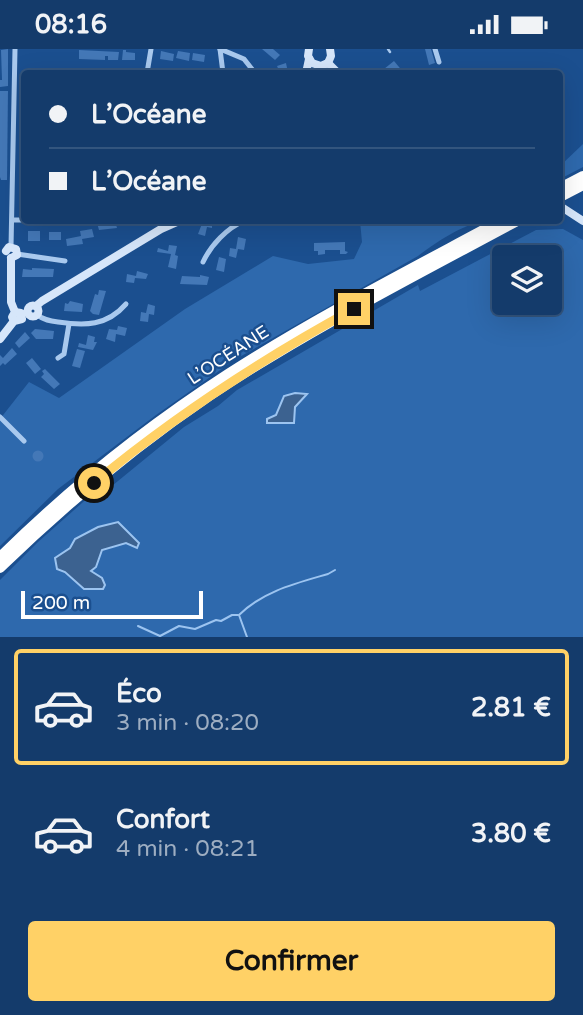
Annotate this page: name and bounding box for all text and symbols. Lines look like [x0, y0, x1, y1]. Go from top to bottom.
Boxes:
text: 08:16 [35, 9, 107, 40]
text: L’Océane [91, 99, 206, 130]
text: L’Océane [91, 166, 206, 197]
map controls [492, 245, 562, 315]
button: layers [492, 245, 562, 315]
route end [338, 293, 370, 325]
street label: L’OCÉANE [183, 321, 273, 389]
route start [78, 467, 110, 499]
scale bar [21, 588, 203, 620]
text: 200 m [32, 592, 90, 614]
icon: car [32, 676, 95, 739]
text: Éco [116, 678, 162, 709]
text: 2.81 € [471, 692, 551, 723]
text: 3 min · 08:20 [116, 709, 259, 737]
icon: car [32, 802, 95, 865]
text: Confort [116, 804, 210, 835]
text: 3.80 € [471, 818, 551, 849]
text: 4 min · 08:21 [116, 835, 259, 863]
button: Confirmer [28, 921, 555, 1001]

